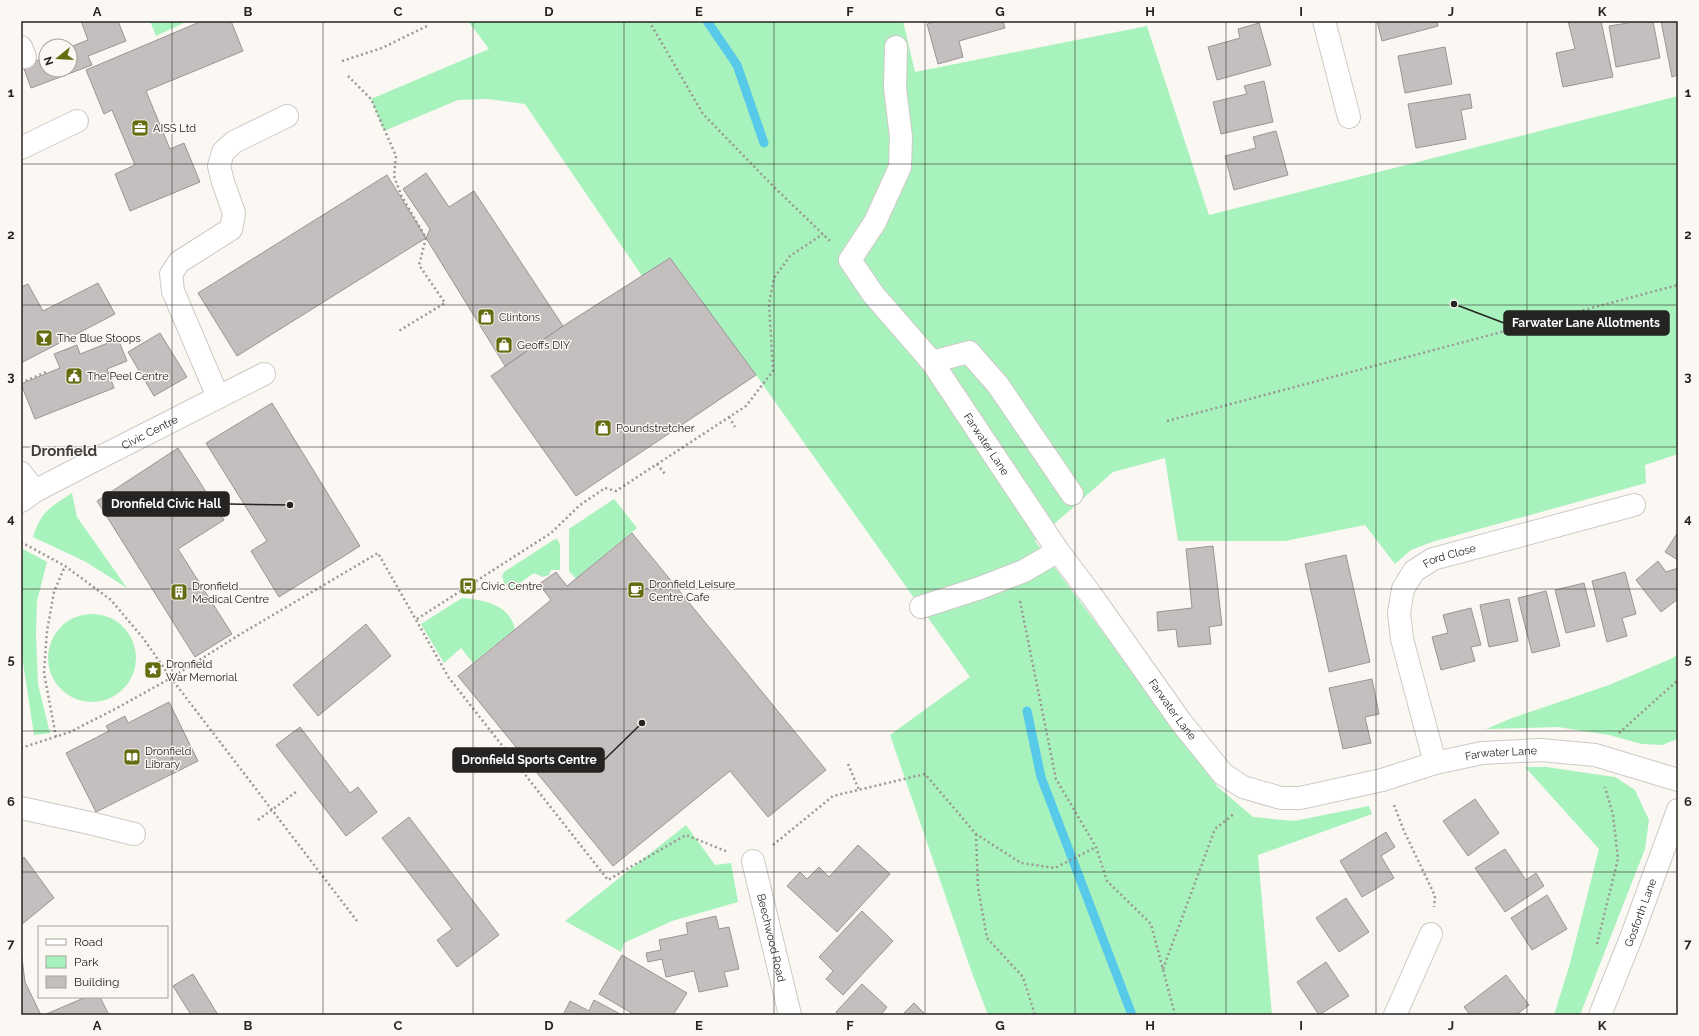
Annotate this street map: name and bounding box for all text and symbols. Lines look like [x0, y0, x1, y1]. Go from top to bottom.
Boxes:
text: A [93, 4, 102, 19]
text: B [244, 4, 253, 19]
text: C [394, 4, 403, 19]
text: D [544, 4, 554, 19]
text: E [695, 4, 703, 19]
text: F [846, 4, 854, 19]
text: G [995, 4, 1005, 19]
text: H [1145, 4, 1155, 19]
text: I [1299, 4, 1303, 19]
text: J [1448, 4, 1454, 19]
text: K [1598, 4, 1607, 19]
north arrow [38, 38, 78, 78]
text: N [41, 55, 56, 67]
text: 1 [8, 85, 15, 100]
text: 1 [1685, 85, 1692, 100]
office icon: AISS Ltd [130, 118, 150, 138]
place label: AISS Ltd [153, 122, 196, 135]
text: 2 [7, 227, 15, 242]
text: 2 [1684, 227, 1692, 242]
shop icon: Clintons [476, 307, 496, 327]
place label: Clintons [499, 311, 540, 324]
callout: Farwater Lane Allotments [1504, 311, 1669, 335]
text: Farwater Lane Allotments [1512, 316, 1660, 330]
bar icon: The Blue Stoops [34, 328, 54, 348]
place label: The Blue Stoops [57, 332, 141, 345]
shop icon: Geoffs DIY [494, 335, 514, 355]
place label: Geoffs DIY [517, 339, 570, 352]
public building icon: The Peel Centre [64, 366, 84, 386]
text: 3 [7, 369, 15, 384]
text: 3 [1684, 369, 1692, 384]
place label: The Peel Centre [87, 370, 169, 383]
street label: Farwater Lane [961, 410, 1012, 478]
street label: Civic Centre [119, 412, 180, 452]
shop icon: Poundstretcher [593, 418, 613, 438]
place label: Poundstretcher [616, 422, 695, 435]
district label: Dronfield [31, 442, 98, 460]
callout: Dronfield Civic Hall [103, 492, 229, 516]
text: Dronfield Civic Hall [111, 497, 221, 511]
text: 4 [7, 511, 15, 526]
text: 4 [1684, 511, 1692, 526]
street label: Ford Close [1420, 541, 1478, 570]
bus stop icon: Civic Centre [458, 576, 478, 596]
place label: Dronfield Leisure Centre Cafe [649, 578, 736, 604]
place label: Dronfield Medical Centre [192, 580, 269, 606]
place label: Civic Centre [481, 580, 543, 593]
cafe icon: Dronfield Leisure Centre Cafe [626, 580, 646, 600]
building icon: Dronfield Medical Centre [169, 582, 189, 602]
text: 5 [7, 652, 15, 667]
text: 5 [1684, 652, 1692, 667]
place label: Dronfield War Memorial [166, 658, 237, 684]
place icon: Dronfield War Memorial [143, 660, 163, 680]
street label: Farwater Lane [1146, 676, 1200, 743]
street label: Farwater Lane [1464, 744, 1538, 763]
place label: Dronfield Library [145, 745, 191, 771]
library icon: Dronfield Library [122, 747, 142, 767]
callout: Dronfield Sports Centre [453, 748, 604, 772]
text: Dronfield Sports Centre [461, 753, 597, 767]
text: 6 [7, 794, 15, 809]
text: 6 [1684, 794, 1692, 809]
street label: Gosforth Lane [1622, 876, 1659, 949]
street label: Beechwood Road [755, 892, 788, 983]
legend [38, 926, 168, 998]
text: Road [74, 935, 103, 949]
text: 7 [7, 936, 15, 951]
text: 7 [1684, 936, 1692, 951]
text: Park [74, 955, 99, 969]
text: Building [74, 975, 120, 989]
text: A [93, 1018, 102, 1033]
text: B [244, 1018, 253, 1033]
text: C [394, 1018, 403, 1033]
text: D [544, 1018, 554, 1033]
text: E [695, 1018, 703, 1033]
text: F [846, 1018, 854, 1033]
text: G [995, 1018, 1005, 1033]
text: H [1145, 1018, 1155, 1033]
text: I [1299, 1018, 1303, 1033]
text: J [1448, 1018, 1454, 1033]
text: K [1598, 1018, 1607, 1033]

